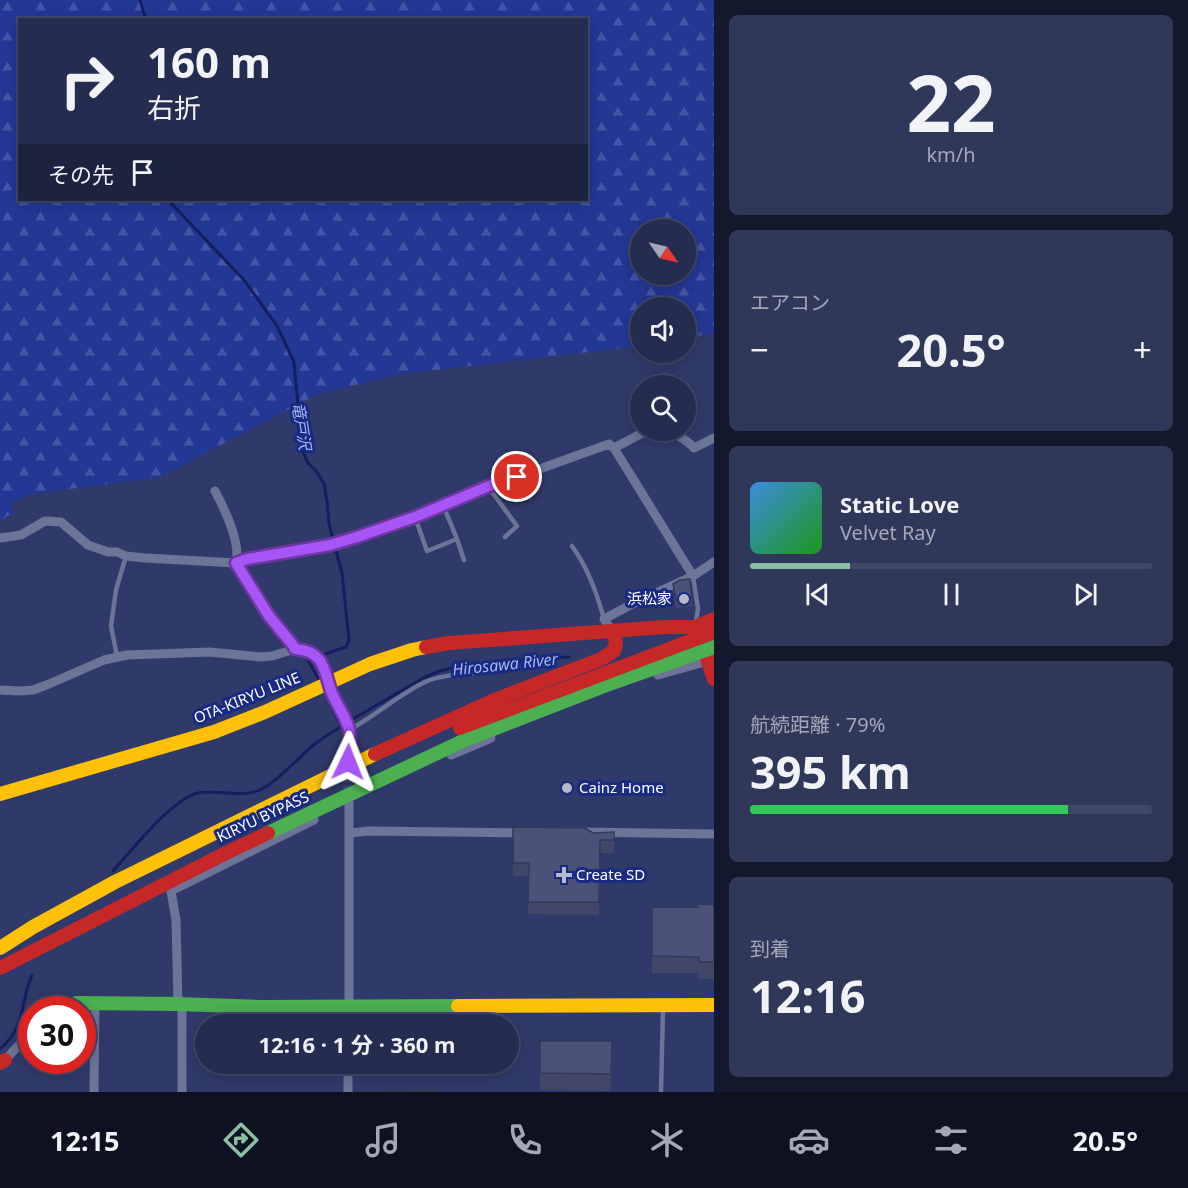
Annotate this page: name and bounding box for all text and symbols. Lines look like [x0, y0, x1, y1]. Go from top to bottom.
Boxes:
text: 160 m [147, 33, 271, 90]
icon: right [48, 42, 126, 120]
text: 22 [906, 49, 996, 155]
text: 右折 [147, 89, 201, 126]
text: km/h [926, 141, 976, 168]
icon: arrive [126, 156, 159, 189]
text: その先 [48, 159, 114, 189]
north arrow [630, 219, 696, 285]
map controls [630, 219, 696, 441]
text: エアコン [750, 289, 830, 316]
button: sound [630, 297, 696, 363]
text: 20.5° [897, 319, 1005, 380]
text: − [750, 327, 769, 372]
text: + [1133, 327, 1152, 372]
button: search [630, 375, 696, 441]
water label: 竜戸沢 [287, 401, 317, 453]
pin [491, 451, 542, 502]
icon: arrive [500, 460, 533, 493]
text: Static Love [840, 489, 959, 519]
text: Velvet Ray [840, 519, 936, 546]
icon: previous [801, 578, 834, 611]
icon: pause [935, 578, 968, 611]
icon: next [1069, 578, 1102, 611]
place label: 浜松家 [627, 588, 672, 608]
marker: 浜松家 [677, 592, 691, 606]
water label: Hirosawa River [451, 647, 559, 680]
street label: OTA-KIRYU LINE [191, 667, 303, 727]
text: 航続距離 · 79% [750, 711, 885, 738]
position arrow [316, 730, 380, 794]
text: 395 km [750, 741, 911, 802]
place label: Cainz Home [579, 777, 664, 797]
marker: Cainz Home [560, 781, 574, 795]
street label: KIRYU BYPASS [213, 786, 312, 846]
place label: Create SD [576, 864, 645, 884]
marker: Create SD [557, 868, 571, 882]
text: 到着 [750, 935, 790, 962]
text: 12:16 [750, 965, 866, 1026]
speed limit sign: 30 [18, 996, 96, 1074]
text: 12:16 · 1 分 · 360 m [259, 1029, 456, 1059]
icon: directions [220, 1119, 262, 1161]
icon: music [362, 1119, 404, 1161]
icon: phone [504, 1119, 546, 1161]
icon: climate [646, 1119, 688, 1161]
icon: car [788, 1119, 830, 1161]
icon: filters [930, 1119, 972, 1161]
text: 12:15 [50, 1122, 119, 1159]
text: 20.5° [1073, 1122, 1138, 1159]

